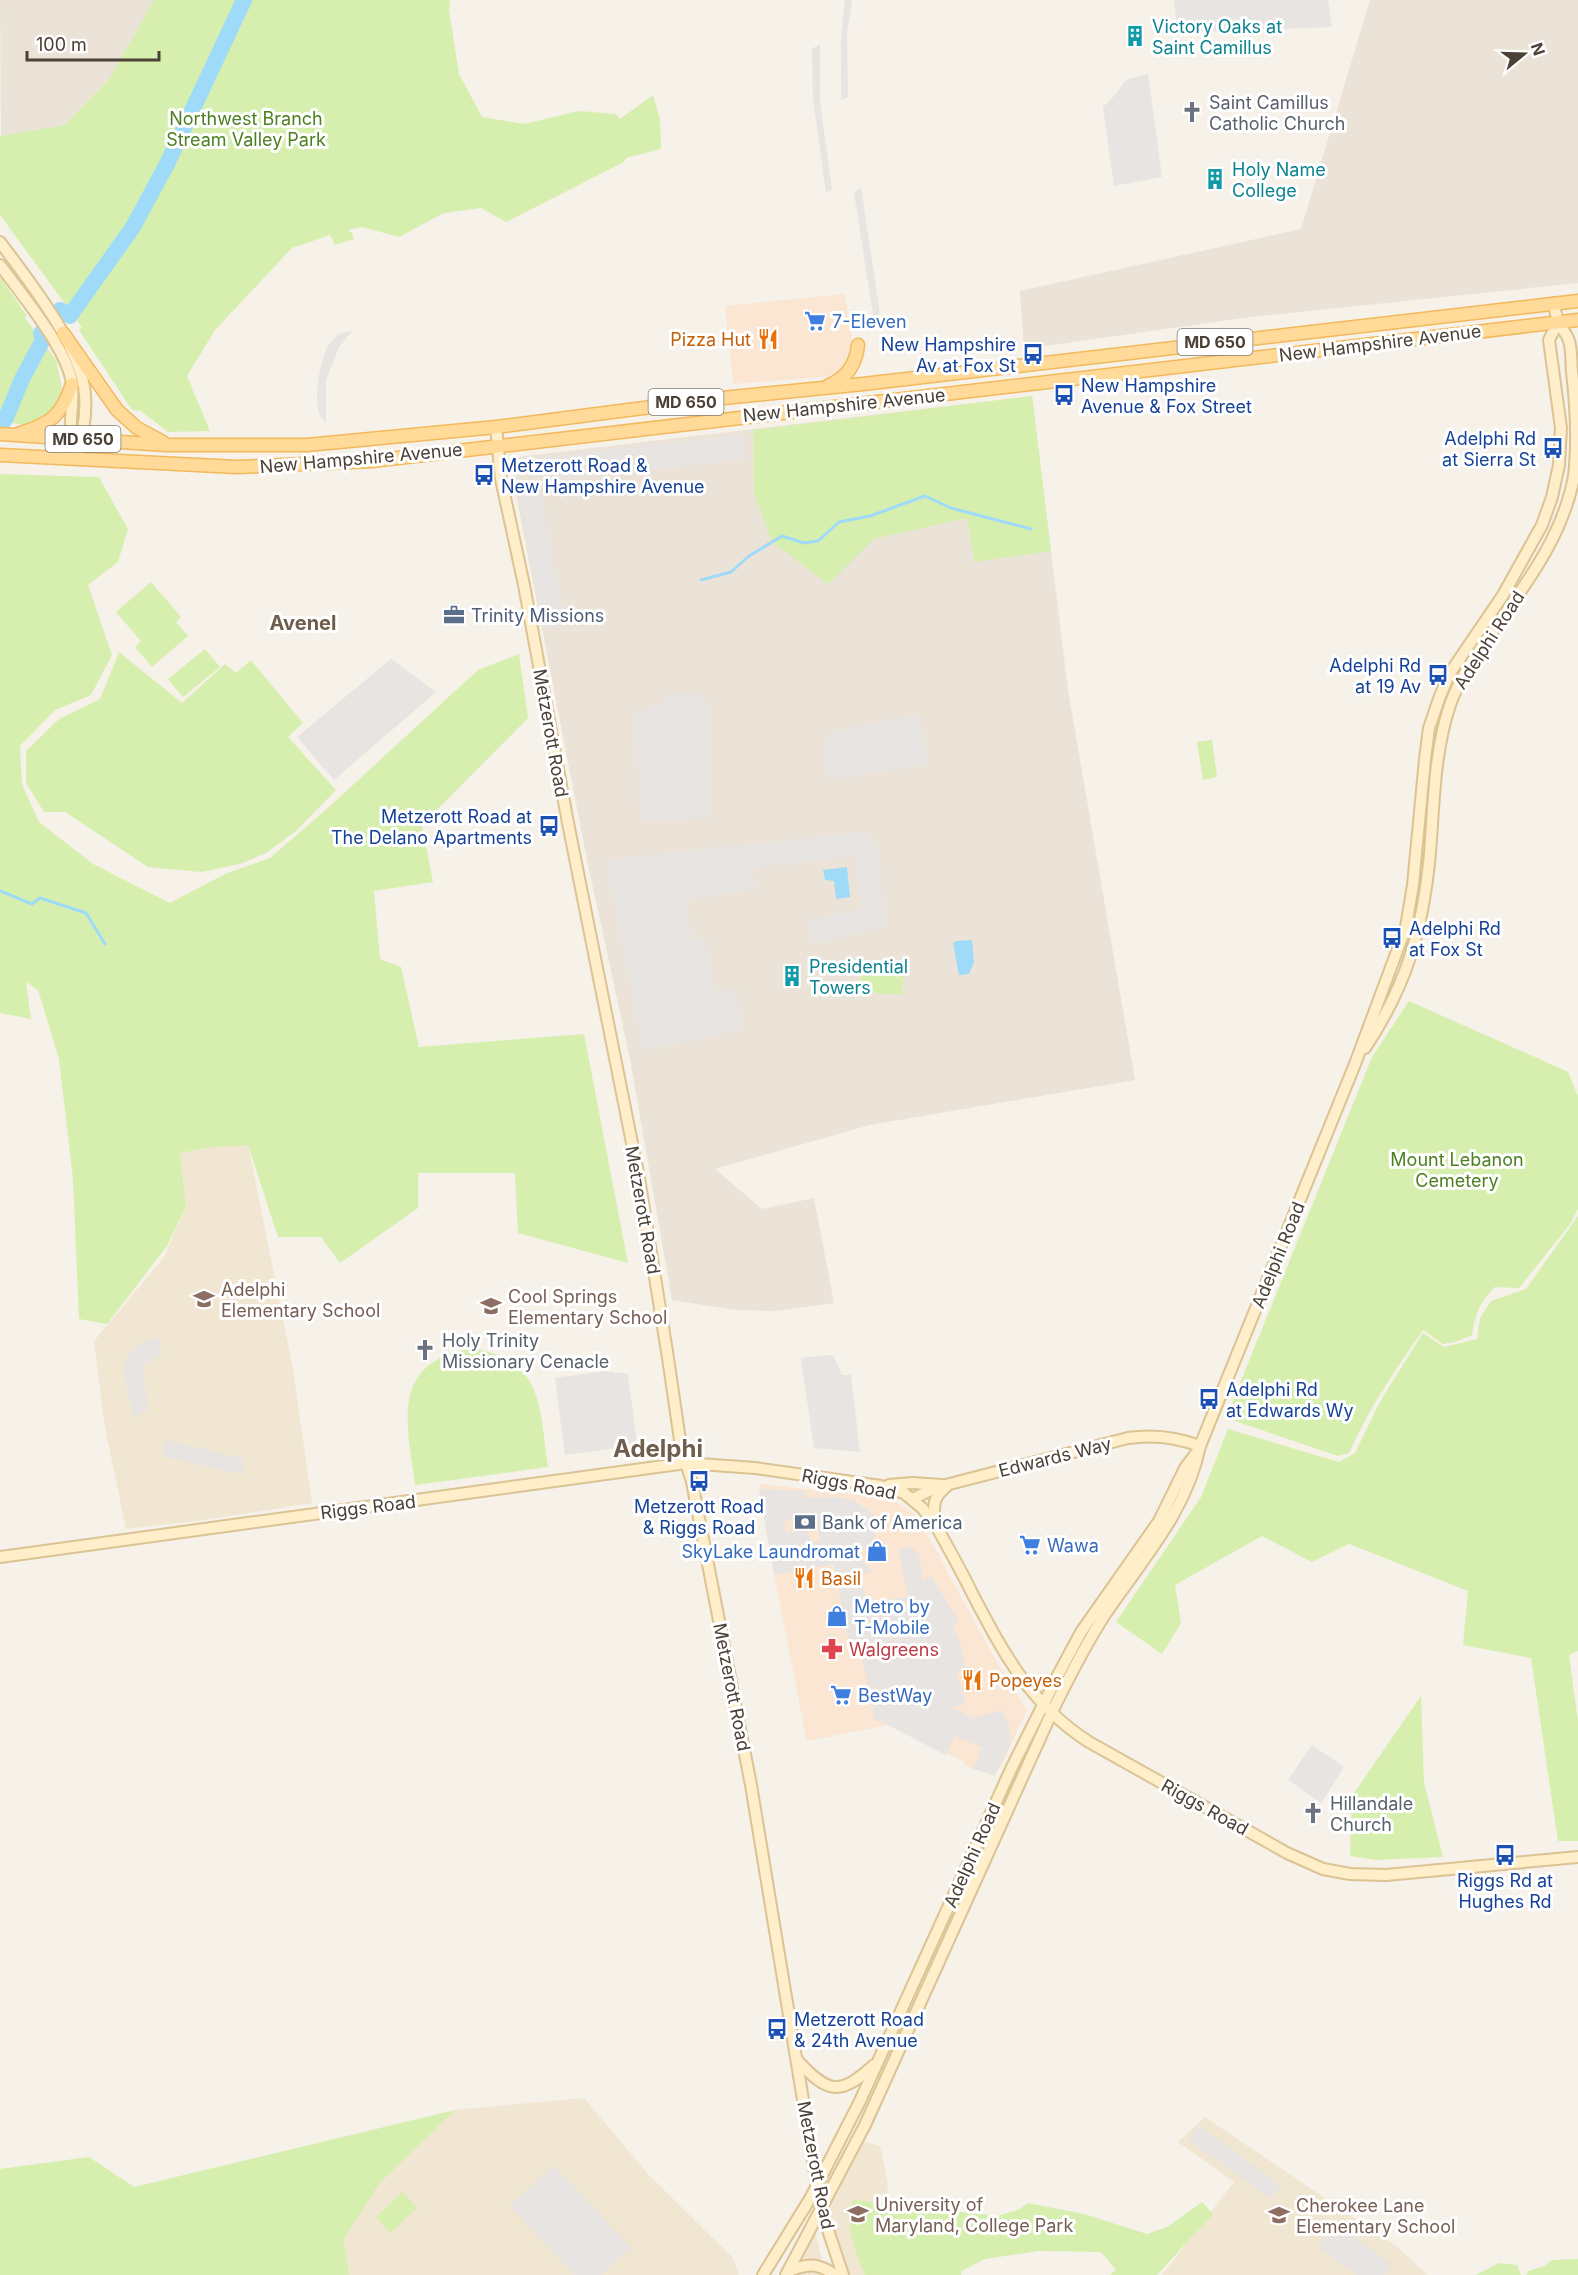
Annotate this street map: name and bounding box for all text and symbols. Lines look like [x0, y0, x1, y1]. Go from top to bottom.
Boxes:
place label: Victory Oaks at Saint Camillus [1152, 16, 1282, 58]
scale bar [27, 24, 159, 62]
building icon: Victory Oaks at Saint Camillus [1123, 24, 1147, 48]
north arrow [1494, 24, 1554, 84]
text: 100 m [36, 34, 87, 55]
text: N [1527, 40, 1550, 58]
place label: Saint Camillus Catholic Church [1209, 92, 1346, 134]
church icon: Saint Camillus Catholic Church [1180, 100, 1204, 124]
park label: Northwest Branch Stream Valley Park [166, 108, 326, 150]
place label: Holy Name College [1232, 159, 1326, 201]
building icon: Holy Name College [1203, 167, 1227, 191]
supermarket icon: 7-Eleven [803, 309, 827, 333]
place label: 7-Eleven [832, 311, 907, 332]
street label: New Hampshire Avenue [1278, 320, 1482, 366]
restaurant icon: Pizza Hut [756, 327, 780, 351]
place label: Pizza Hut [670, 329, 751, 350]
road number: MD 650 [1178, 329, 1252, 355]
place label: New Hampshire Av at Fox St [881, 334, 1016, 376]
bus stop icon: New Hampshire Av at Fox St [1021, 342, 1045, 366]
place label: New Hampshire Avenue & Fox Street [1081, 375, 1252, 417]
bus stop icon: New Hampshire Avenue & Fox Street [1052, 383, 1076, 407]
street label: New Hampshire Avenue [742, 384, 946, 426]
road number: MD 650 [648, 389, 724, 415]
road number: MD 650 [46, 426, 121, 452]
place label: Adelphi Rd at Sierra St [1442, 428, 1536, 470]
bus stop icon: Adelphi Rd at Sierra St [1541, 436, 1565, 460]
street label: New Hampshire Avenue [259, 439, 463, 477]
place label: Metzerott Road & New Hampshire Avenue [501, 455, 705, 497]
bus stop icon: Metzerott Road & New Hampshire Avenue [472, 463, 496, 487]
street label: Adelphi Road [1449, 587, 1529, 693]
office icon: Trinity Missions [442, 603, 466, 627]
place label: Trinity Missions [471, 605, 604, 626]
district label: Avenel [270, 611, 336, 635]
place label: Adelphi Rd at 19 Av [1329, 655, 1421, 697]
bus stop icon: Adelphi Rd at 19 Av [1426, 663, 1450, 687]
street label: Metzerott Road [529, 667, 573, 799]
place label: Metzerott Road at The Delano Apartments [331, 806, 532, 848]
bus stop icon: Metzerott Road at The Delano Apartments [537, 814, 561, 838]
place label: Adelphi Rd at Fox St [1409, 918, 1501, 960]
bus stop icon: Adelphi Rd at Fox St [1380, 926, 1404, 950]
place label: Presidential Towers [809, 956, 908, 998]
building icon: Presidential Towers [780, 964, 804, 988]
street label: Metzerott Road [621, 1144, 665, 1276]
park label: Mount Lebanon Cemetery [1390, 1149, 1524, 1191]
street label: Adelphi Road [1247, 1199, 1309, 1311]
place label: Adelphi Elementary School [221, 1279, 380, 1321]
place label: Cool Springs Elementary School [508, 1286, 667, 1328]
school or university icon: Adelphi Elementary School [192, 1287, 216, 1311]
school or university icon: Cool Springs Elementary School [479, 1294, 503, 1318]
place label: Holy Trinity Missionary Cenacle [442, 1330, 609, 1372]
church icon: Holy Trinity Missionary Cenacle [413, 1338, 437, 1362]
place label: Adelphi Rd at Edwards Wy [1226, 1379, 1354, 1421]
bus stop icon: Adelphi Rd at Edwards Wy [1197, 1387, 1221, 1411]
street label: Edwards Way [996, 1433, 1114, 1481]
district label: Adelphi [613, 1434, 703, 1463]
street label: Riggs Road [800, 1465, 898, 1503]
bus stop icon: Metzerott Road & Riggs Road [687, 1469, 711, 1493]
street label: Riggs Road [319, 1491, 417, 1523]
place label: Metzerott Road & Riggs Road [634, 1496, 764, 1538]
bank icon: Bank of America [793, 1510, 817, 1534]
place label: Bank of America [822, 1512, 963, 1533]
supermarket icon: Wawa [1018, 1533, 1042, 1557]
place label: Wawa [1047, 1535, 1099, 1556]
shop icon: SkyLake Laundromat [865, 1539, 889, 1563]
place label: SkyLake Laundromat [681, 1541, 860, 1562]
restaurant icon: Basil [792, 1566, 816, 1590]
place label: Basil [821, 1568, 861, 1589]
place label: Metro by T-Mobile [854, 1596, 930, 1638]
shop icon: Metro by T-Mobile [825, 1604, 849, 1628]
street label: Metzerott Road [709, 1621, 755, 1753]
pharmacy icon: Walgreens [820, 1637, 844, 1661]
place label: Walgreens [849, 1639, 939, 1660]
restaurant icon: Popeyes [960, 1668, 984, 1692]
place label: Popeyes [989, 1670, 1062, 1691]
supermarket icon: BestWay [829, 1683, 853, 1707]
place label: BestWay [858, 1685, 932, 1706]
street label: Riggs Road [1158, 1775, 1252, 1839]
place label: Hillandale Church [1330, 1793, 1413, 1835]
street label: Adelphi Road [939, 1799, 1005, 1911]
church icon: Hillandale Church [1301, 1801, 1325, 1825]
bus stop icon: Riggs Rd at Hughes Rd [1493, 1843, 1517, 1867]
place label: Riggs Rd at Hughes Rd [1457, 1870, 1553, 1912]
place label: Metzerott Road & 24th Avenue [794, 2009, 924, 2051]
bus stop icon: Metzerott Road & 24th Avenue [765, 2017, 789, 2041]
street label: Metzerott Road [793, 2099, 839, 2231]
place label: University of Maryland, College Park [875, 2194, 1073, 2236]
place label: Cherokee Lane Elementary School [1296, 2195, 1455, 2237]
school or university icon: University of Maryland, College Park [846, 2202, 870, 2226]
school or university icon: Cherokee Lane Elementary School [1267, 2203, 1291, 2227]

